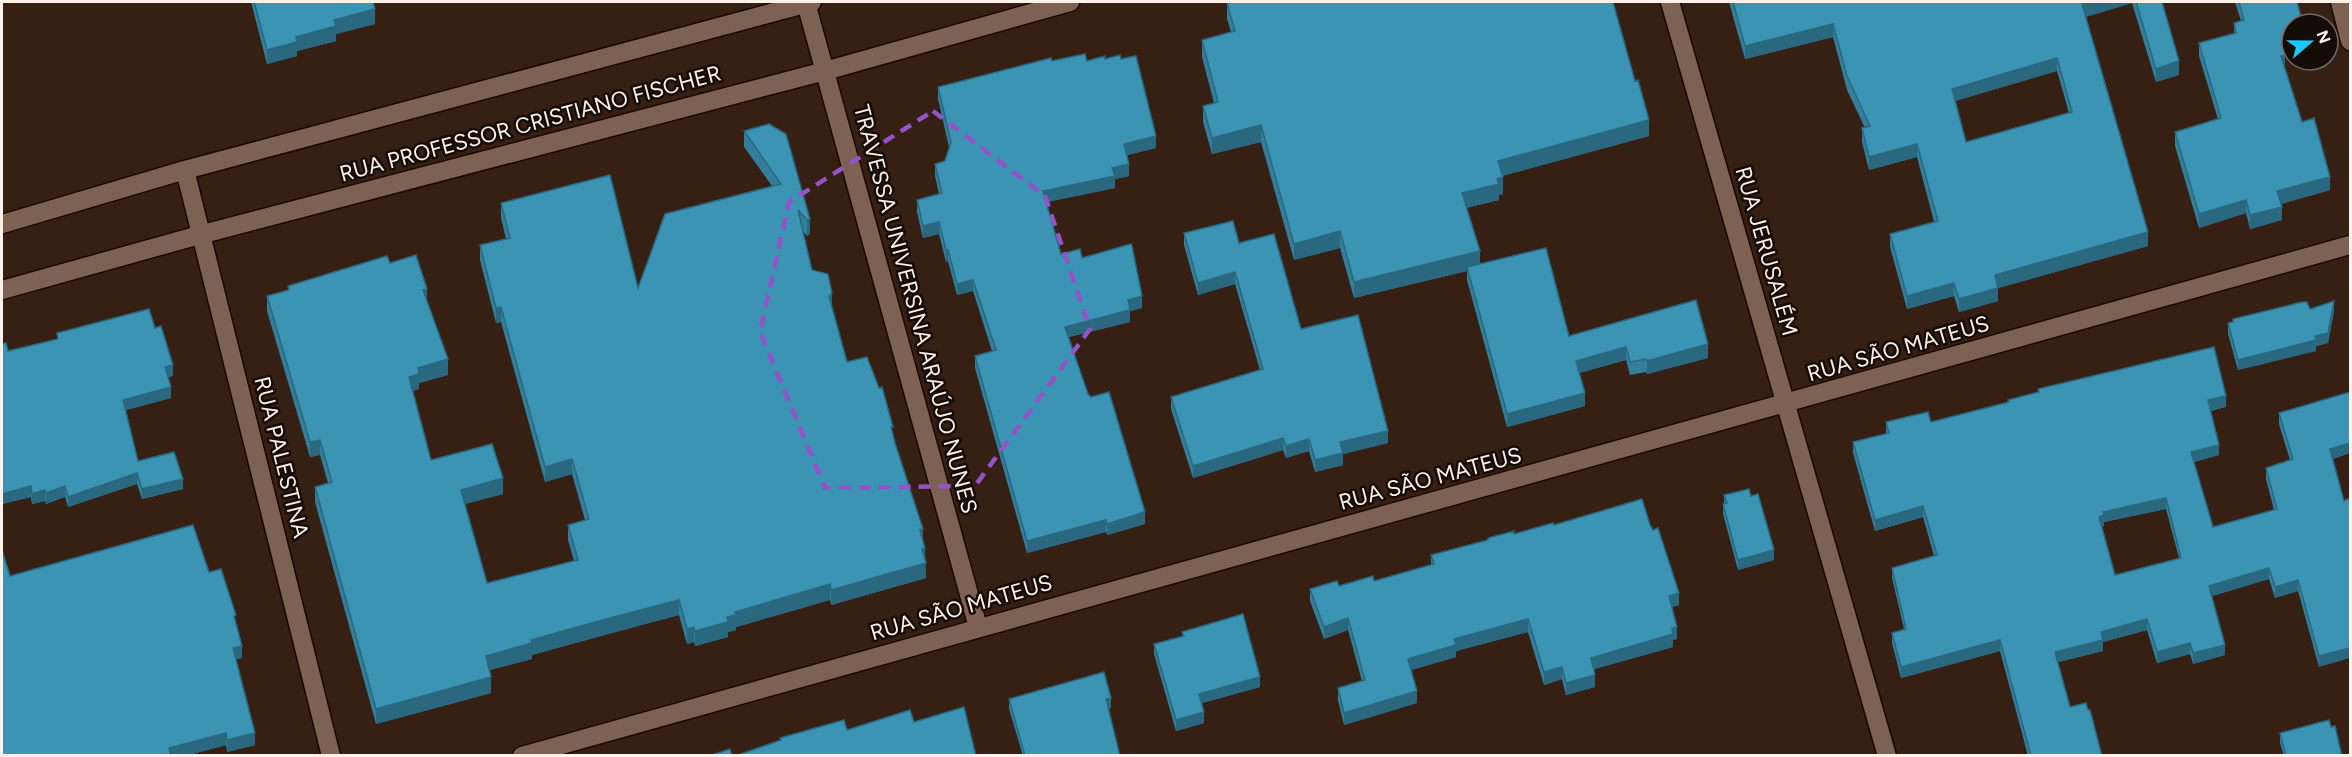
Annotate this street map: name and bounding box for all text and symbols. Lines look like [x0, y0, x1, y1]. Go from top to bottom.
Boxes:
north arrow [2280, 12, 2340, 72]
text: N [2313, 28, 2335, 46]
street label: RUA PROFESSOR CRISTIANO FISCHER [336, 59, 724, 187]
street label: TRAVESSA UNIVERSINA ARAÚJO NUNES [848, 102, 983, 516]
street label: RUA JERUSALÉM [1729, 163, 1804, 339]
street label: RUA SÃO MATEUS [1804, 310, 1992, 387]
street label: RUA PALESTINA [248, 374, 315, 541]
street label: RUA SÃO MATEUS [1336, 441, 1524, 516]
street label: RUA SÃO MATEUS [867, 569, 1055, 646]

